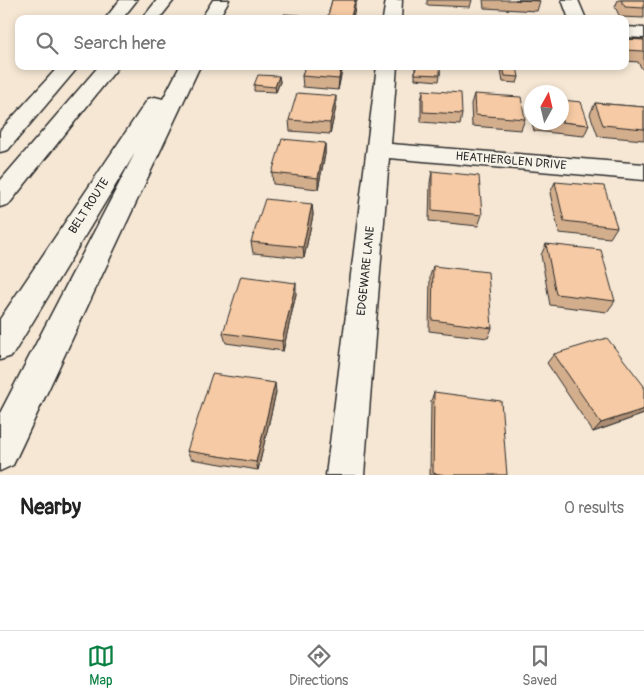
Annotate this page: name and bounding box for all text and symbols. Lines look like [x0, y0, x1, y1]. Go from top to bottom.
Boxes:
search box [15, 15, 629, 70]
icon: search [33, 29, 61, 57]
text: Search here [73, 31, 166, 55]
north arrow [524, 85, 569, 130]
street label: HEATHERGLEN DRIVE [455, 149, 567, 173]
street label: BELT ROUTE [65, 175, 113, 237]
street label: EDGEWARE LANE [354, 225, 378, 317]
text: Nearby [20, 494, 81, 521]
text: 0 results [564, 498, 624, 518]
tab: Map [87, 642, 115, 689]
tab: Directions [289, 642, 348, 689]
tab: Saved [522, 642, 557, 689]

